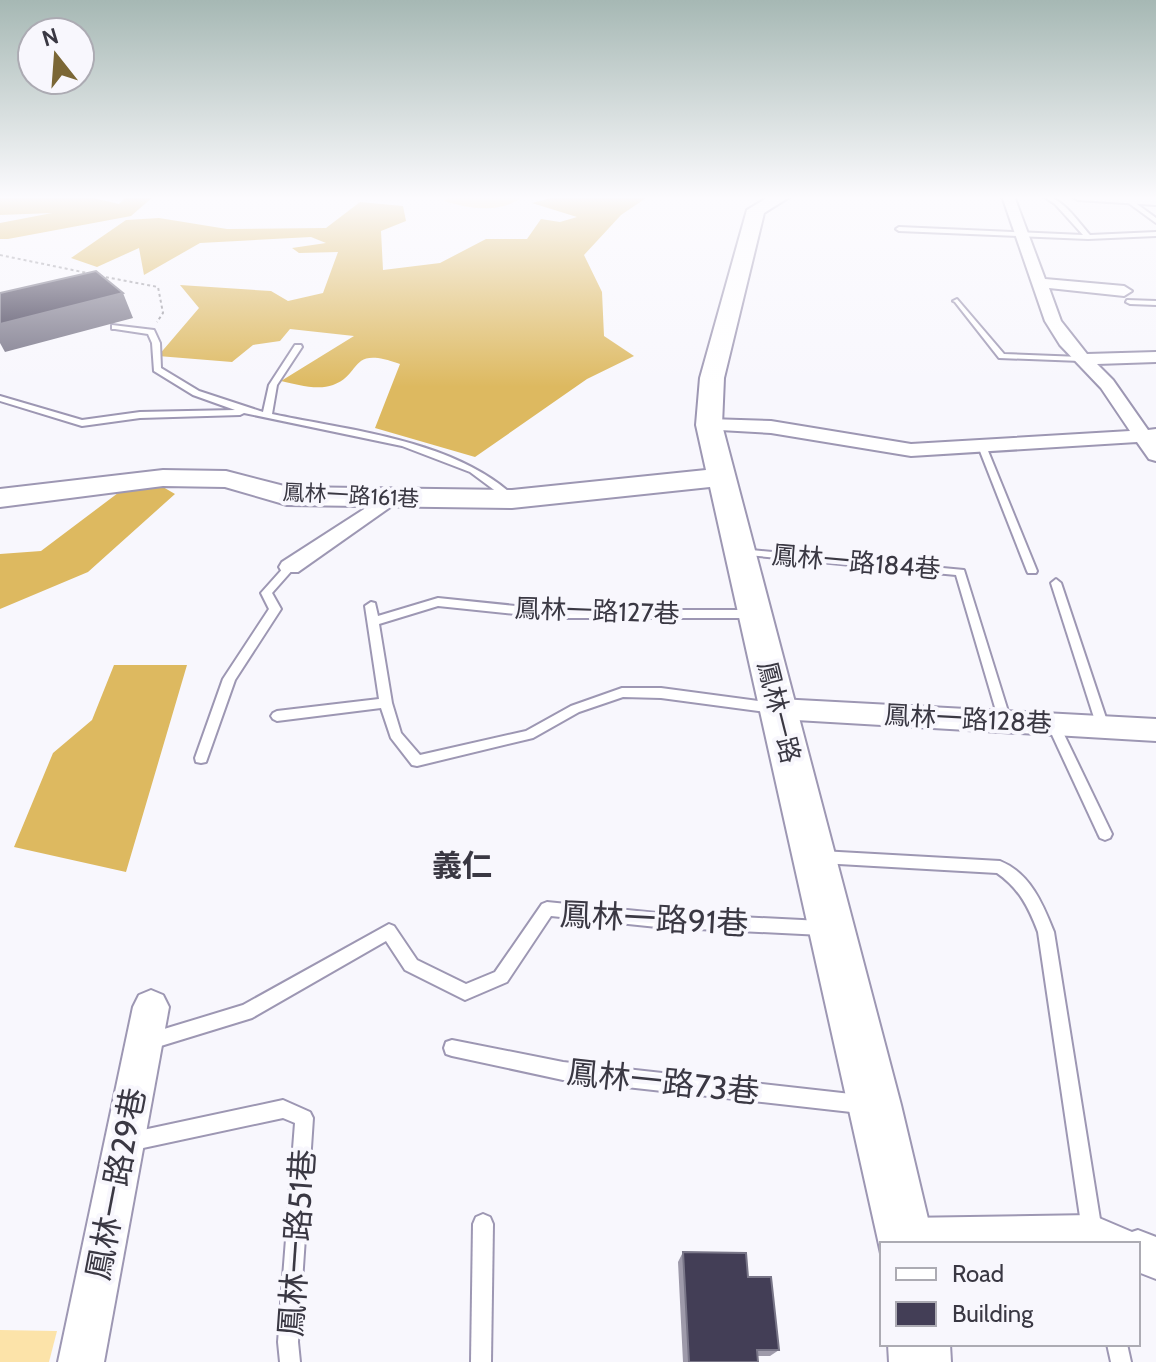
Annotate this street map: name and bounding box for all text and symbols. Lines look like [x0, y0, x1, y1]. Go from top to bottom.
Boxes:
north arrow [16, 16, 96, 96]
text: N [39, 22, 62, 53]
street label: 鳳林一路161巷 [282, 478, 420, 513]
street label: 鳳林一路184巷 [770, 539, 942, 585]
street label: 鳳林一路127巷 [514, 592, 680, 630]
street label: 鳳林一路 [751, 658, 807, 766]
street label: 鳳林一路128巷 [883, 699, 1053, 739]
district label: 義仁 [432, 847, 492, 884]
street label: 鳳林一路91巷 [559, 894, 749, 943]
street label: 鳳林一路73巷 [565, 1052, 761, 1111]
street label: 鳳林一路29巷 [78, 1084, 153, 1283]
street label: 鳳林一路51巷 [271, 1148, 323, 1338]
legend [880, 1242, 1140, 1346]
text: Road [952, 1259, 1004, 1288]
text: Building [952, 1299, 1034, 1328]

